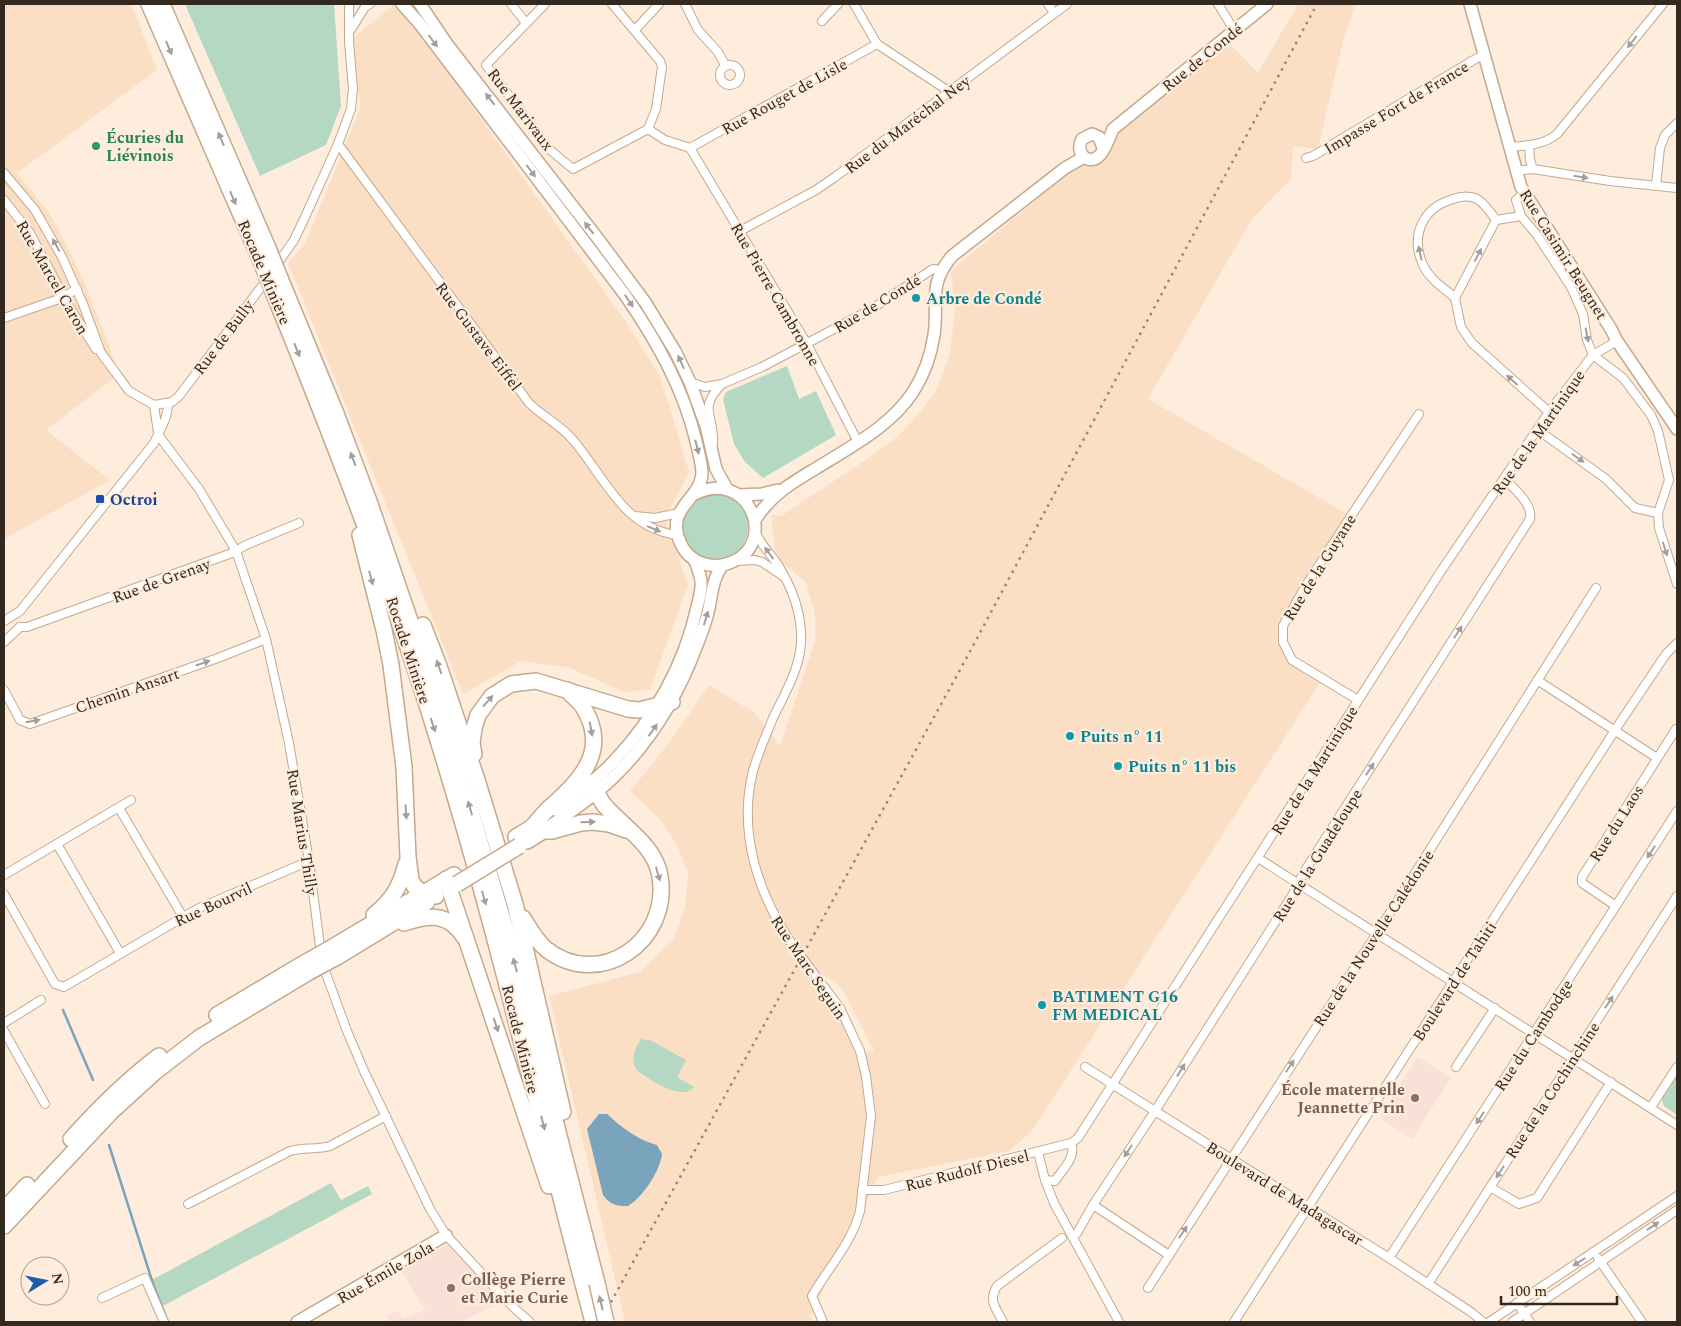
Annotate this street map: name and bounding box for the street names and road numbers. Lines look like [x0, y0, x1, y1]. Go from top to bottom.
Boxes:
street label: Rue de Condé [1157, 17, 1249, 98]
street label: Rue Rouget de Lisle [717, 52, 852, 141]
street label: Impasse Fort de France [1319, 55, 1474, 161]
street label: Rue Marivaux [481, 63, 559, 156]
street label: Rue du Maréchal Ney [840, 69, 977, 180]
street label: Rue Casimir Beugnet [1513, 184, 1613, 325]
street label: Rue Marcel Caron [10, 216, 95, 339]
street label: Rocade Minière [231, 216, 297, 329]
street label: Rue Pierre Cambronne [724, 218, 826, 371]
street label: Rue de Condé [829, 268, 926, 339]
street label: Rue Gustave Eiffel [429, 277, 527, 396]
street label: Rue de Bully [188, 294, 261, 380]
street label: Rue de la Martinique [1486, 365, 1591, 500]
street label: Rue de la Guyane [1277, 509, 1362, 626]
street label: Rue de Grenay [109, 552, 215, 610]
street label: Rocade Minière [379, 593, 437, 707]
street label: Chemin Ansart [72, 662, 183, 720]
street label: Rue de la Martinique [1265, 701, 1364, 840]
street label: Rue Marius Thilly [280, 767, 324, 898]
street label: Rue du Laos [1584, 780, 1650, 867]
street label: Rue de la Guadeloupe [1267, 784, 1369, 927]
street label: Rue de la Nouvelle Calédonie [1307, 845, 1440, 1032]
street label: Rue Bourvil [171, 876, 256, 933]
street label: Rue Marc Seguin [764, 911, 852, 1024]
street label: Boulevard de Tahiti [1407, 917, 1503, 1046]
street label: Rue du Cambodge [1489, 975, 1579, 1096]
street label: Rocade Minière [495, 982, 545, 1096]
street label: Rue de la Cochinchine [1499, 1017, 1606, 1164]
street label: Boulevard de Madagascar [1201, 1136, 1368, 1252]
street label: Rue Rudolf Diesel [903, 1144, 1032, 1198]
street label: Rue Émile Zola [333, 1235, 438, 1310]

